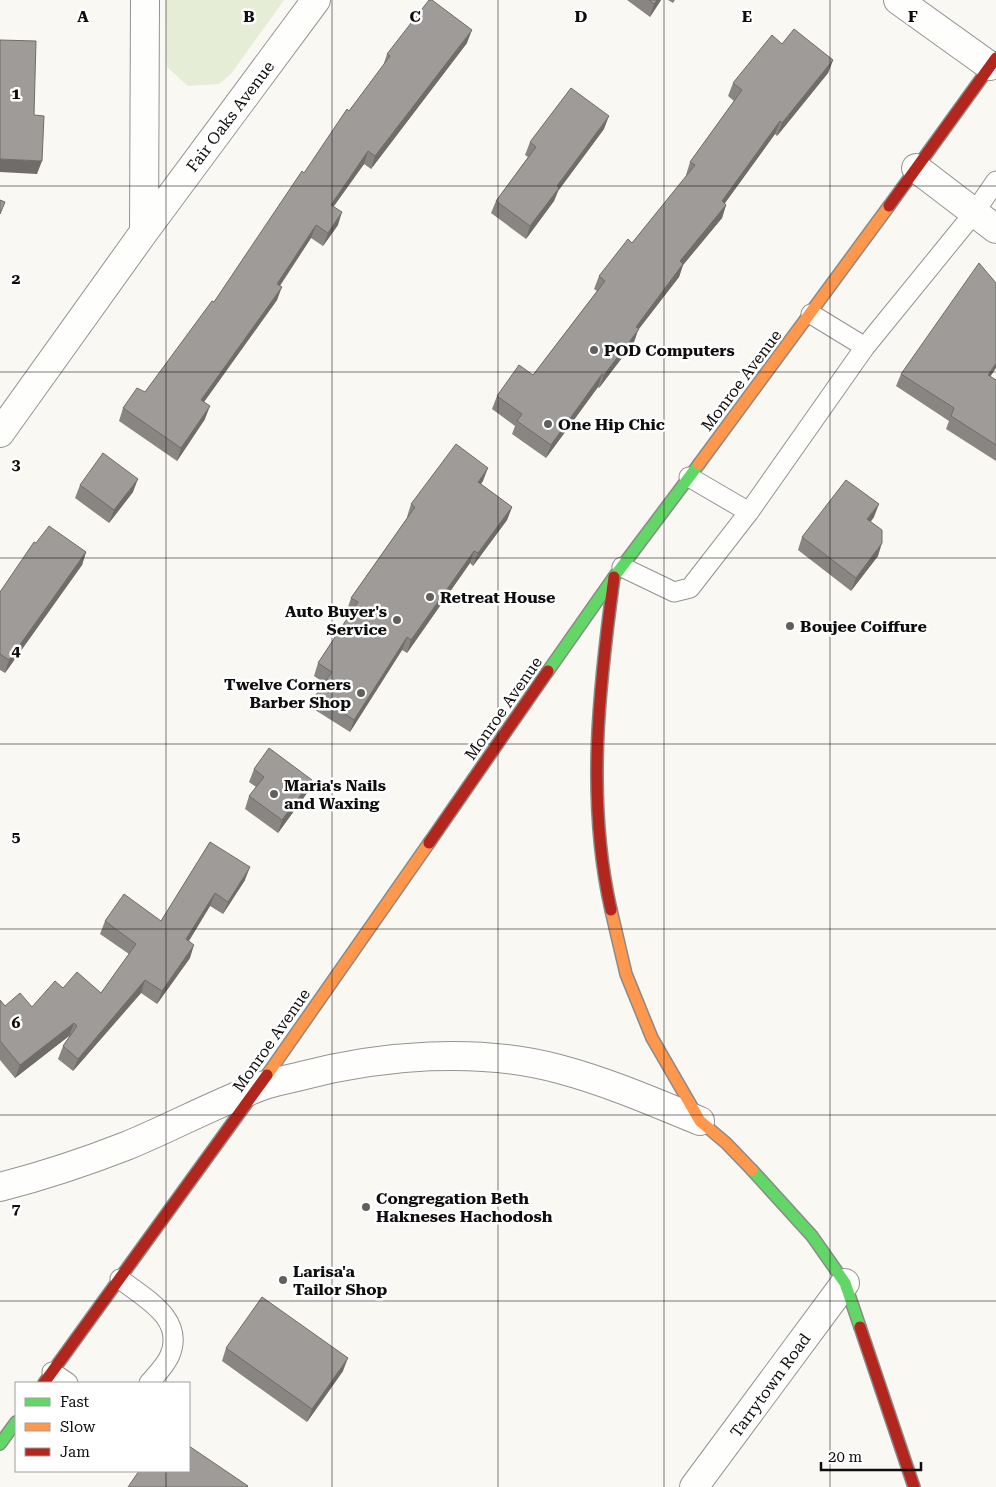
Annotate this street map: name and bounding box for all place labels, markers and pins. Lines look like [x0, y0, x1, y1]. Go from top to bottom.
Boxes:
place label: POD Computers [604, 341, 735, 360]
marker: POD Computers [588, 344, 600, 356]
place label: One Hip Chic [558, 415, 665, 434]
marker: One Hip Chic [542, 418, 554, 430]
place label: Retreat House [440, 588, 555, 607]
marker: Retreat House [424, 591, 436, 603]
place label: Auto Buyer's Service [285, 602, 387, 639]
marker: Auto Buyer's Service [391, 614, 403, 626]
place label: Boujee Coiffure [800, 617, 927, 636]
marker: Boujee Coiffure [784, 620, 796, 632]
place label: Twelve Corners Barber Shop [224, 675, 351, 712]
marker: Twelve Corners Barber Shop [355, 687, 367, 699]
place label: Maria's Nails and Waxing [284, 776, 386, 813]
marker: Maria's Nails and Waxing [268, 788, 280, 800]
place label: Congregation Beth Hakneses Hachodosh [376, 1189, 553, 1226]
marker: Congregation Beth Hakneses Hachodosh [360, 1201, 372, 1213]
place label: Larisa'a Tailor Shop [293, 1262, 388, 1299]
marker: Larisa'a Tailor Shop [277, 1274, 289, 1286]

